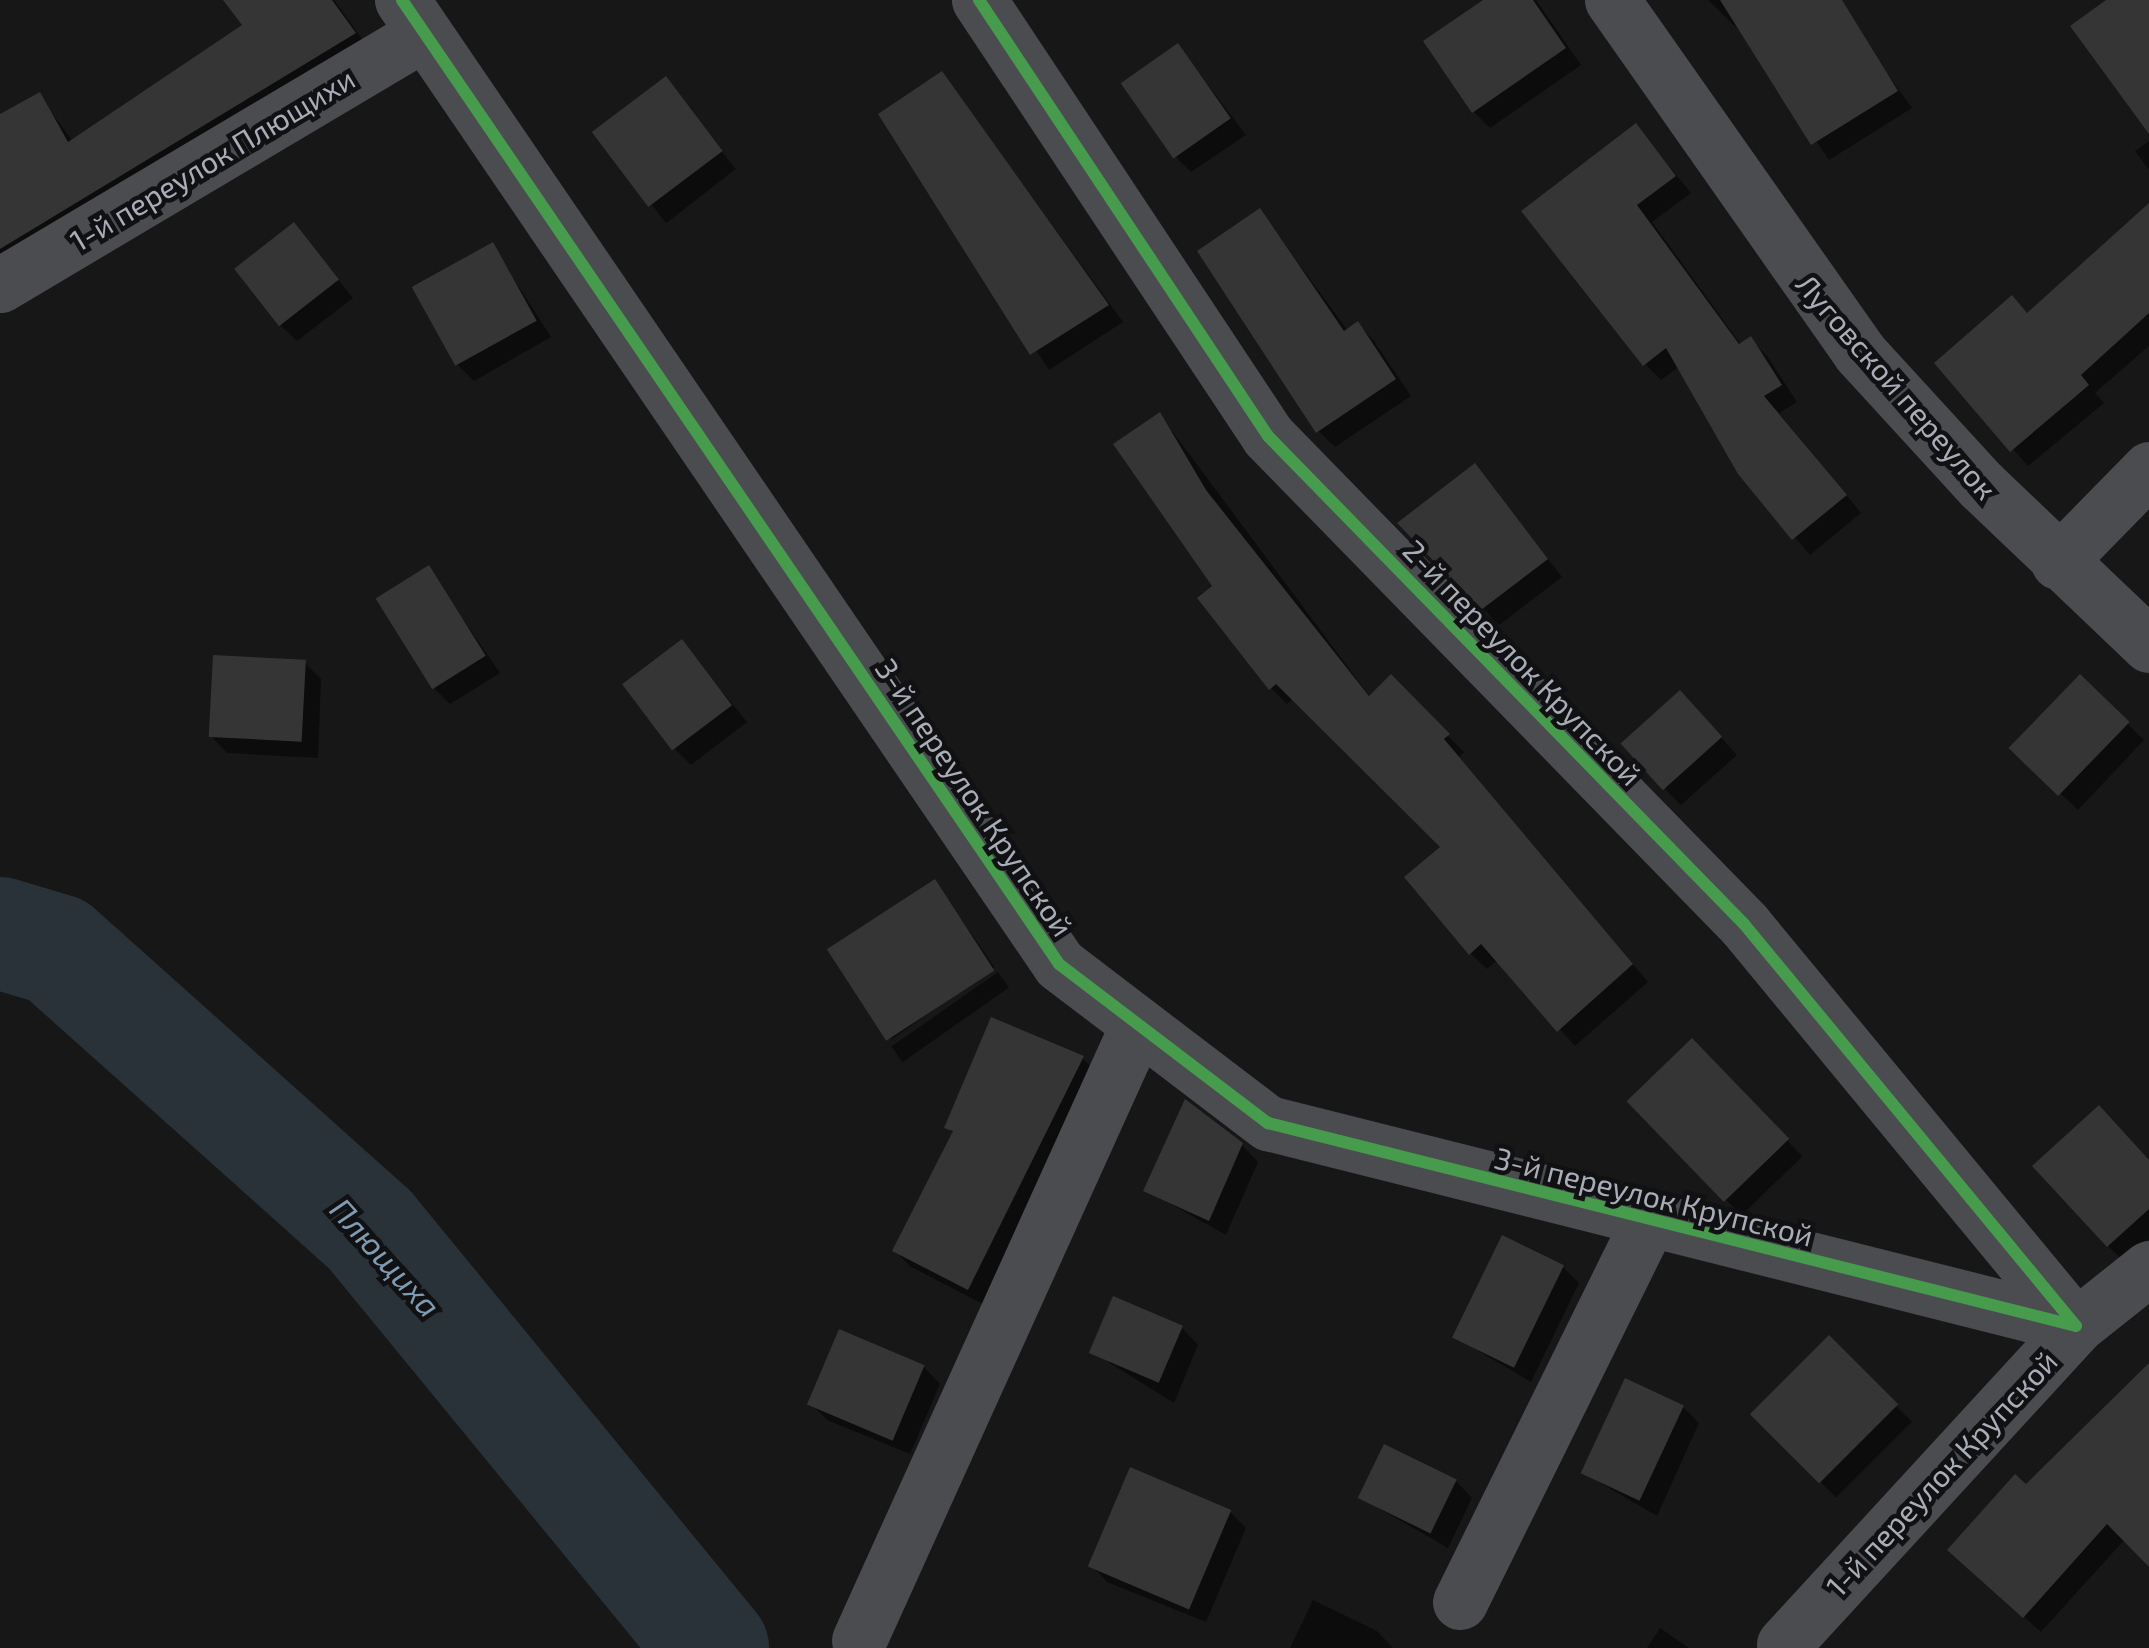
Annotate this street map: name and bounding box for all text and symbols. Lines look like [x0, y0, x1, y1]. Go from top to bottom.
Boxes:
street label: 1-й переулок Плющихи [63, 60, 361, 258]
street label: Луговской переулок [1789, 266, 2005, 506]
street label: 2-й переулок Крупской [1396, 532, 1650, 792]
street label: 3-й переулок Крупской [869, 651, 1081, 943]
street label: 3-й переулок Крупской [1491, 1139, 1817, 1253]
water label: Плющиха [323, 1190, 449, 1324]
street label: 1-й переулок Крупской [1818, 1343, 2064, 1603]

